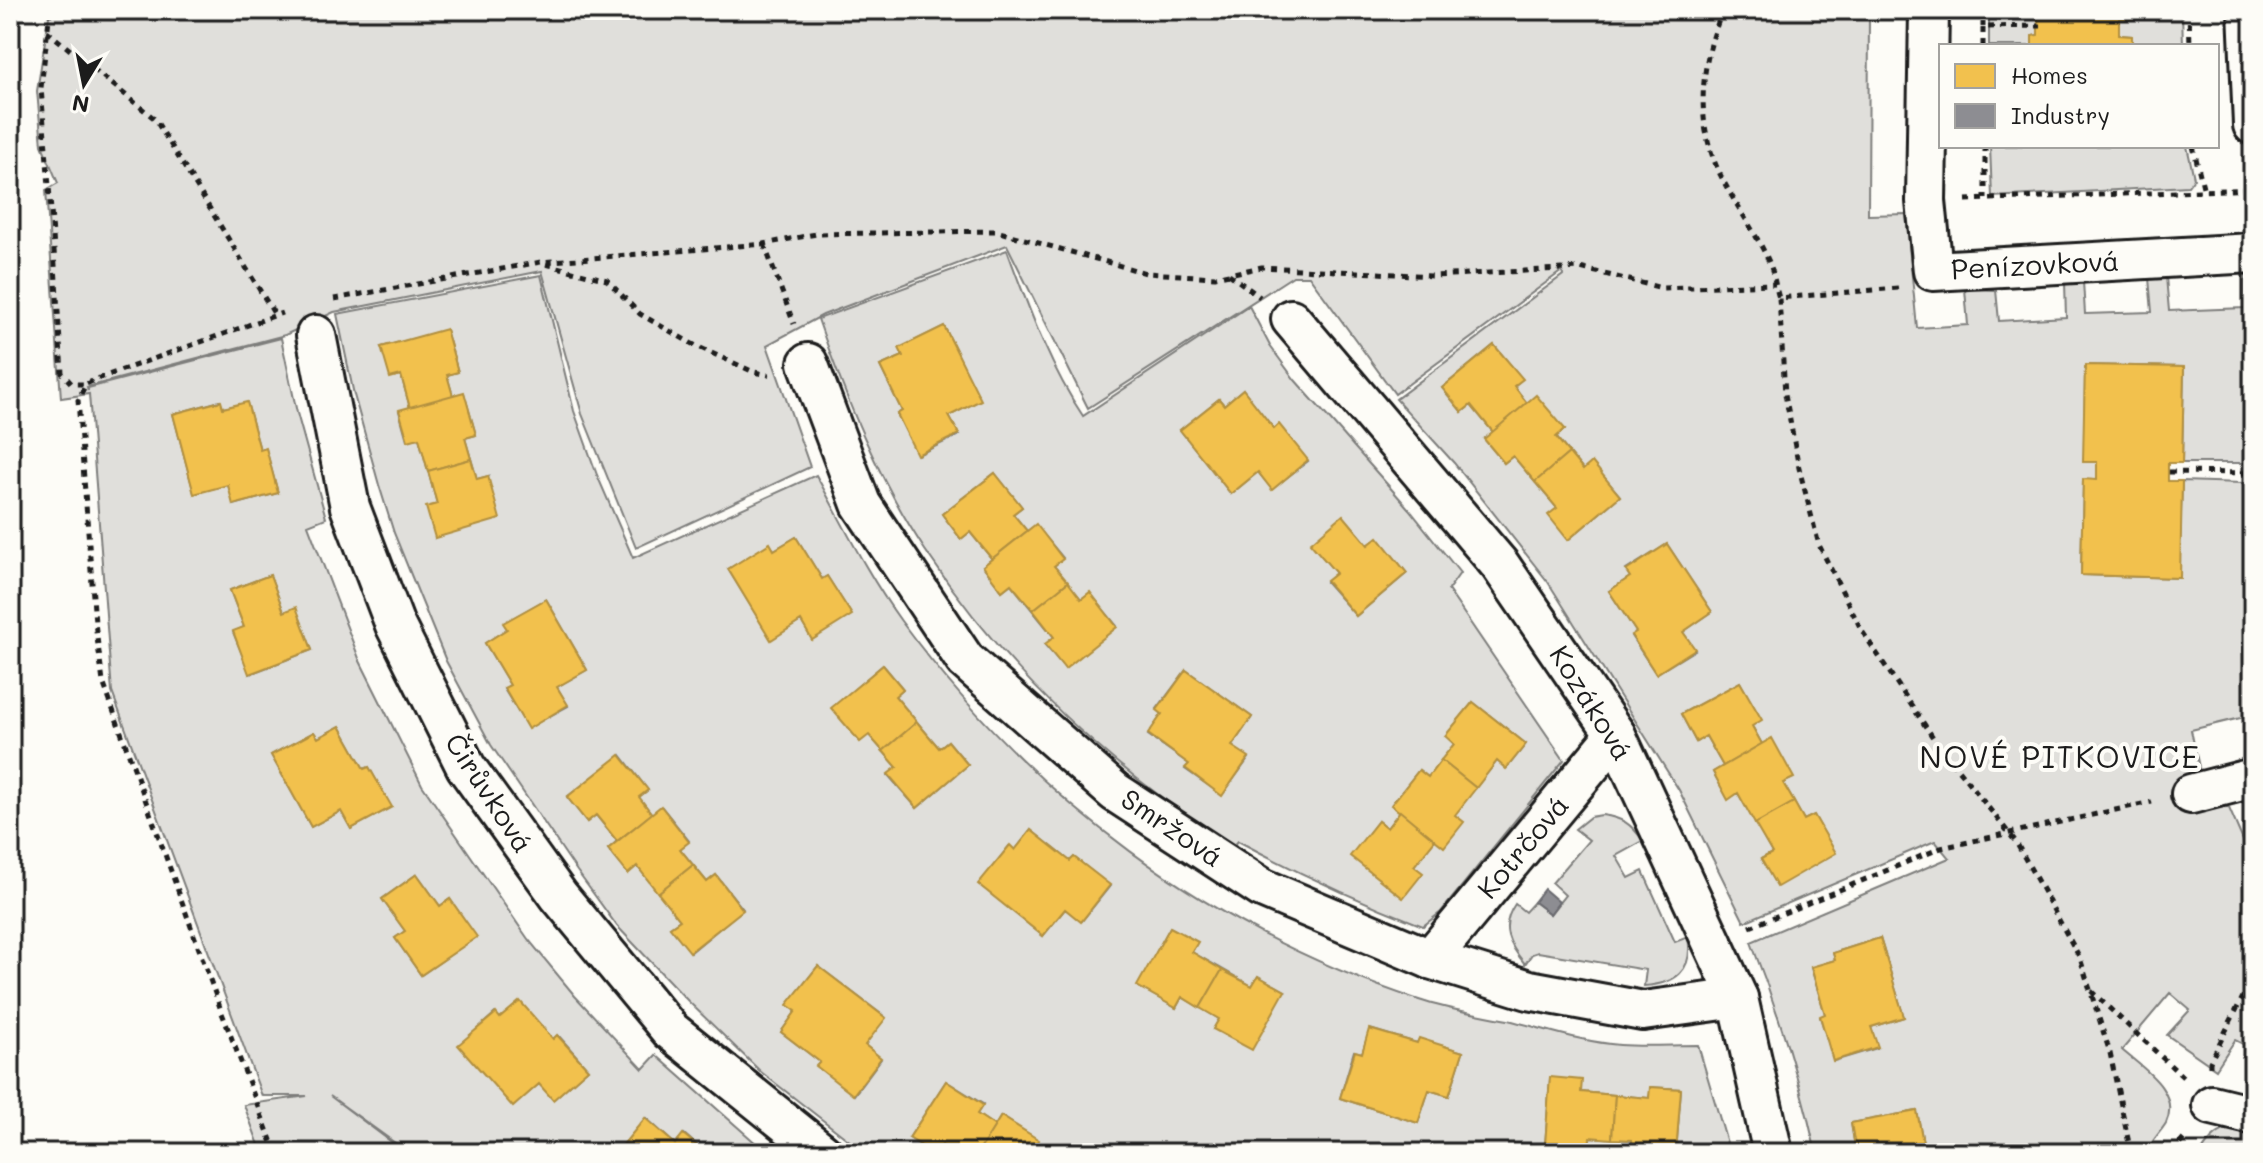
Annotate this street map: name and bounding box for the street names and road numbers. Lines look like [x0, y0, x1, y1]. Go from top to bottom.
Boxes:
street label: Penízovková [1950, 242, 2120, 286]
street label: Kozáková [1542, 638, 1641, 767]
street label: Čirůvková [438, 726, 542, 859]
street label: Smržová [1115, 780, 1230, 874]
street label: Kotrčová [1469, 787, 1576, 905]

